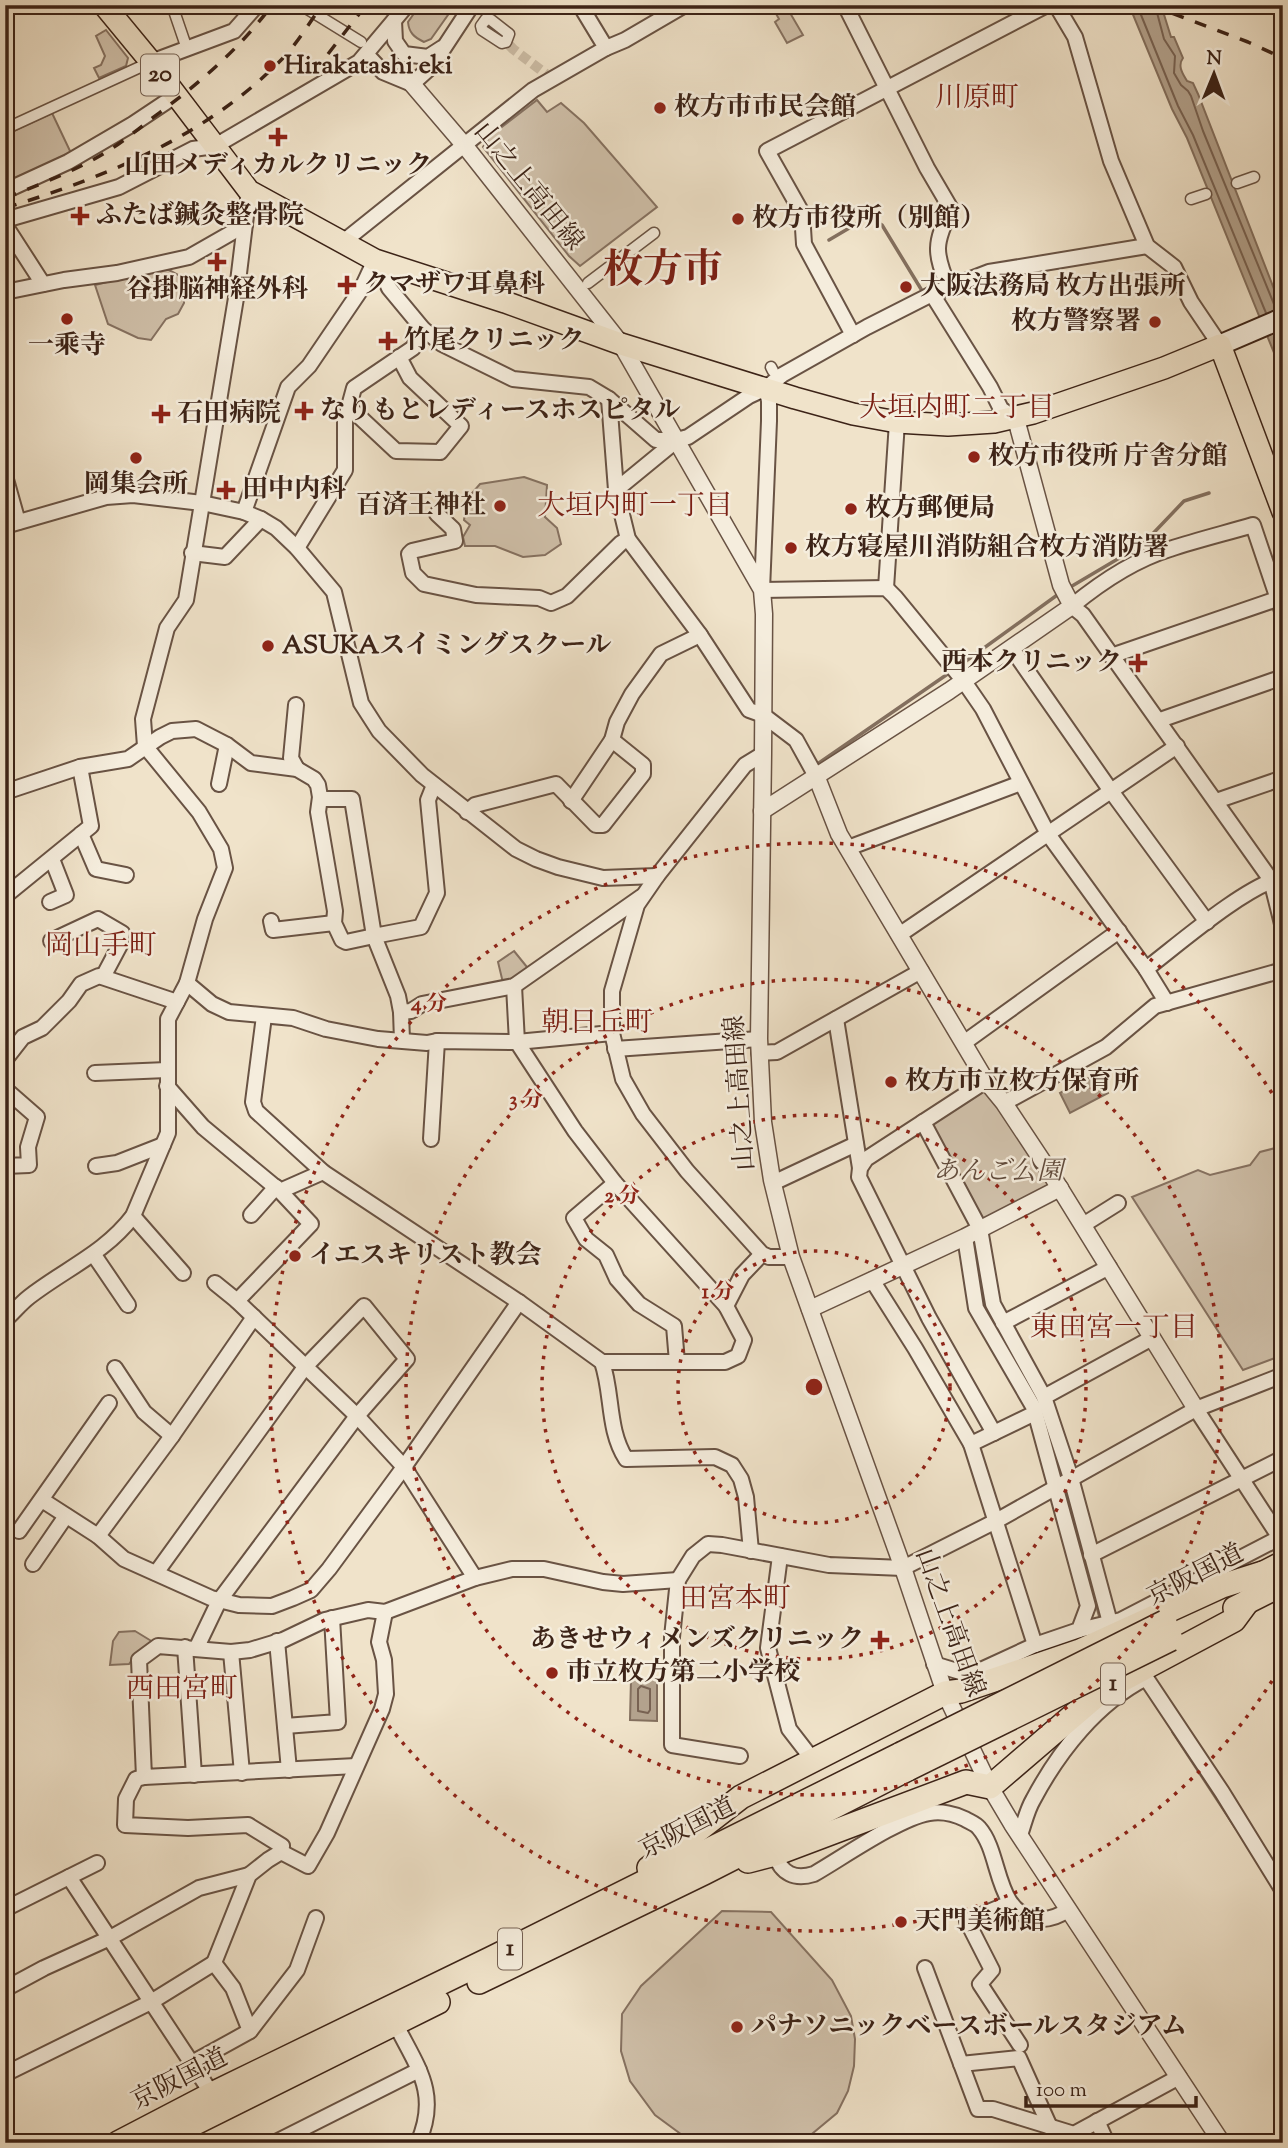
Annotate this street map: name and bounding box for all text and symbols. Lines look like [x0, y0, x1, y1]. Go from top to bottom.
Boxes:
north arrow [1180, 38, 1250, 108]
text: N [1206, 46, 1222, 73]
place label: Hirakatashi eki [284, 48, 453, 85]
road number: 20 [141, 54, 179, 96]
marker: Hirakatashi eki [262, 58, 278, 74]
district label: 川原町 [935, 79, 1019, 119]
place label: 枚方市市民会館 [674, 90, 856, 127]
marker: 枚方市市民会館 [652, 100, 668, 116]
street label: 山之上高田線 [465, 115, 591, 259]
marker: 山田メディカルクリニック [268, 127, 288, 147]
place label: 山田メディカルクリニック [124, 148, 432, 185]
place label: ふたば鍼灸整骨院 [96, 198, 304, 235]
place label: 枚方市役所（別館） [752, 201, 986, 238]
marker: ふたば鍼灸整骨院 [70, 206, 90, 226]
marker: 枚方市役所（別館） [730, 211, 746, 227]
district label: 枚方市 [603, 244, 723, 301]
marker: 谷掛脳神経外科 [207, 252, 227, 272]
place label: クマザワ耳鼻科 [363, 267, 545, 304]
place label: 大阪法務局 枚方出張所 [920, 269, 1186, 306]
place label: 谷掛脳神経外科 [126, 272, 308, 309]
marker: クマザワ耳鼻科 [337, 275, 357, 295]
marker: 大阪法務局 枚方出張所 [898, 279, 914, 295]
place label: 枚方警察署 [1011, 304, 1141, 341]
marker: 一乘寺 [59, 311, 75, 327]
marker: 枚方警察署 [1147, 314, 1163, 330]
place label: 竹尾クリニック [404, 323, 584, 360]
place label: 一乘寺 [28, 328, 106, 365]
marker: 竹尾クリニック [378, 331, 398, 351]
district label: 大垣内町二丁目 [859, 389, 1055, 429]
place label: なりもとレディースホスピタル [320, 393, 681, 430]
place label: 石田病院 [177, 396, 281, 433]
marker: なりもとレディースホスピタル [294, 401, 314, 421]
marker: 石田病院 [151, 404, 171, 424]
place label: 枚方市役所 庁舎分館 [988, 439, 1228, 476]
marker: 枚方市役所 庁舎分館 [966, 449, 982, 465]
marker: 岡集会所 [128, 450, 144, 466]
place label: 岡集会所 [84, 467, 188, 504]
place label: 田中内科 [242, 472, 346, 509]
marker: 田中内科 [216, 480, 236, 500]
district label: 大垣内町一丁目 [537, 487, 733, 527]
place label: 百済王神社 [356, 488, 486, 525]
place label: 枚方郵便局 [865, 491, 995, 528]
marker: 百済王神社 [492, 498, 508, 514]
marker: 枚方郵便局 [843, 501, 859, 517]
place label: 枚方寝屋川消防組合枚方消防署 [805, 530, 1169, 567]
marker: 枚方寝屋川消防組合枚方消防署 [783, 540, 799, 556]
place label: ASUKAスイミングスクール [282, 628, 612, 665]
marker: ASUKAスイミングスクール [260, 638, 276, 654]
place label: 西本クリニック [942, 645, 1122, 682]
marker: 西本クリニック [1128, 653, 1148, 673]
district label: 岡山手町 [45, 927, 157, 967]
text: 4 分 [410, 990, 447, 1020]
district label: 朝日丘町 [541, 1004, 653, 1044]
street label: 山之上高田線 [717, 1014, 765, 1172]
place label: 枚方市立枚方保育所 [905, 1064, 1139, 1101]
marker: 枚方市立枚方保育所 [883, 1074, 899, 1090]
text: 3 分 [509, 1086, 543, 1116]
park label: あんご公園 [933, 1154, 1067, 1191]
text: 2 分 [604, 1182, 640, 1212]
place label: イエスキリスト教会 [309, 1238, 541, 1275]
marker: イエスキリスト教会 [287, 1248, 303, 1264]
text: 1 分 [702, 1278, 734, 1308]
district label: 東田宮一丁目 [1030, 1309, 1198, 1349]
centre of rings [802, 1375, 826, 1399]
street label: 京阪国道 [1141, 1536, 1251, 1616]
street label: 山之上高田線 [905, 1543, 993, 1703]
district label: 田宮本町 [679, 1580, 791, 1620]
place label: あきせウィメンズクリニック [530, 1622, 864, 1659]
marker: あきせウィメンズクリニック [870, 1630, 890, 1650]
place label: 市立枚方第二小学校 [566, 1655, 800, 1692]
road number: 1 [1101, 1664, 1125, 1704]
marker: 市立枚方第二小学校 [544, 1665, 560, 1681]
district label: 西田宮町 [126, 1670, 238, 1710]
street label: 京阪国道 [633, 1789, 743, 1869]
place label: 天門美術館 [915, 1904, 1045, 1941]
marker: 天門美術館 [893, 1914, 909, 1930]
road number: 1 [498, 1928, 522, 1970]
place label: パナソニックベースボールスタジアム [751, 2009, 1187, 2046]
marker: パナソニックベースボールスタジアム [729, 2019, 745, 2035]
street label: 京阪国道 [125, 2040, 235, 2120]
scale bar [1026, 2064, 1195, 2108]
text: 100 m [1036, 2076, 1087, 2106]

